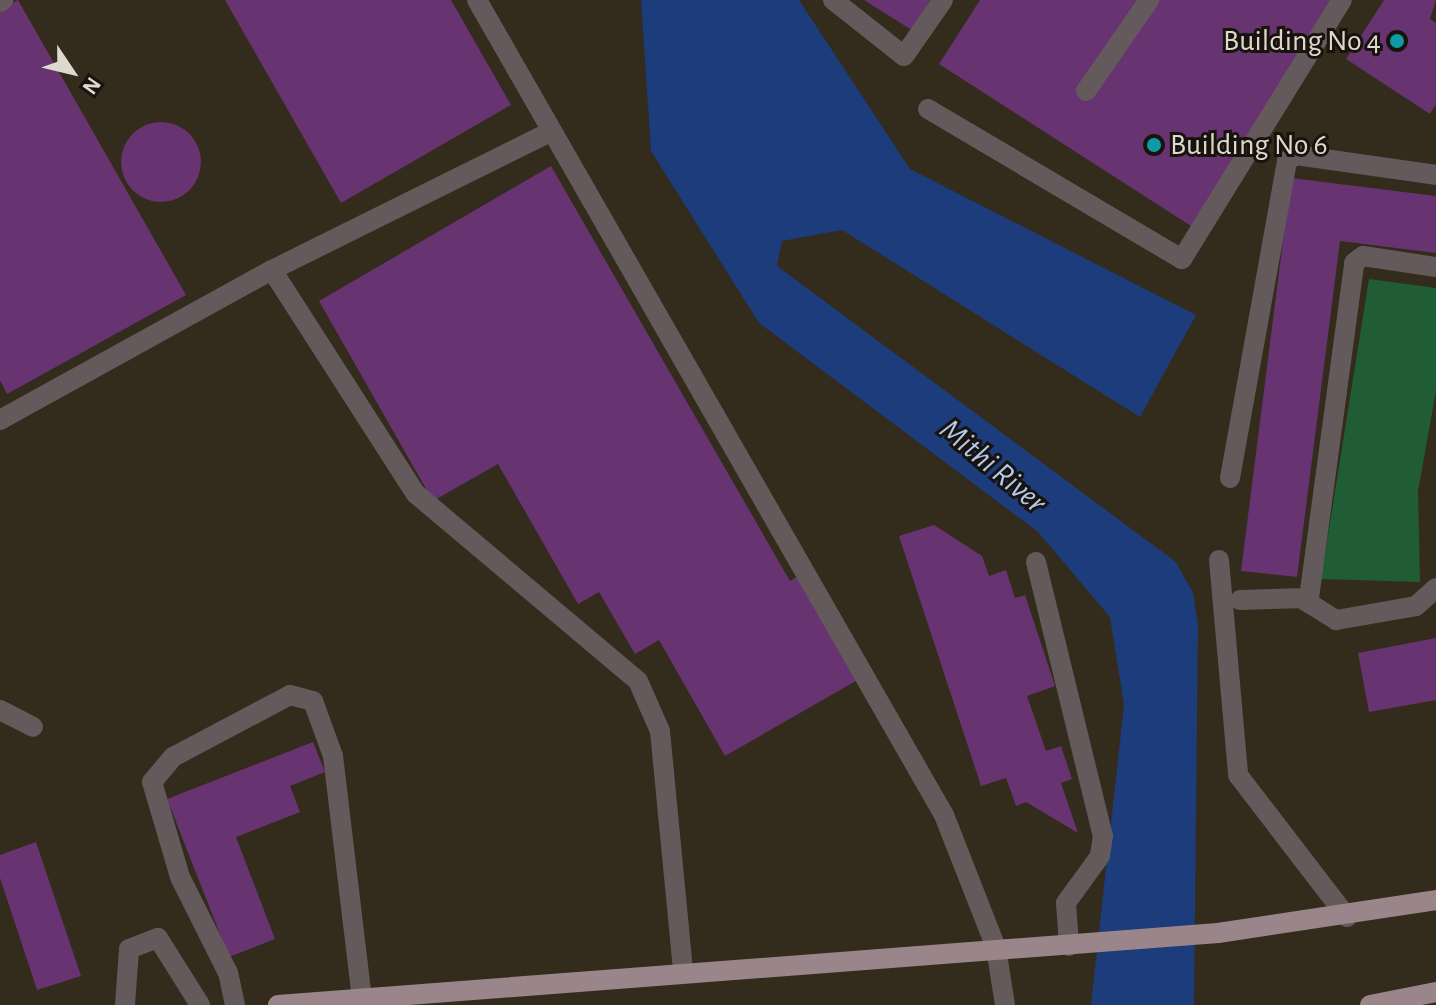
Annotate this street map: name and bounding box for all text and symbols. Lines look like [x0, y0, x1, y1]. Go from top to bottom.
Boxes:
place label: Building No 4 [1223, 23, 1381, 59]
north arrow [32, 32, 112, 112]
marker: Building No 4 [1388, 32, 1406, 50]
text: N [78, 73, 105, 98]
place label: Building No 6 [1170, 127, 1328, 163]
marker: Building No 6 [1145, 136, 1163, 154]
water label: Mithi River [932, 410, 1054, 522]

